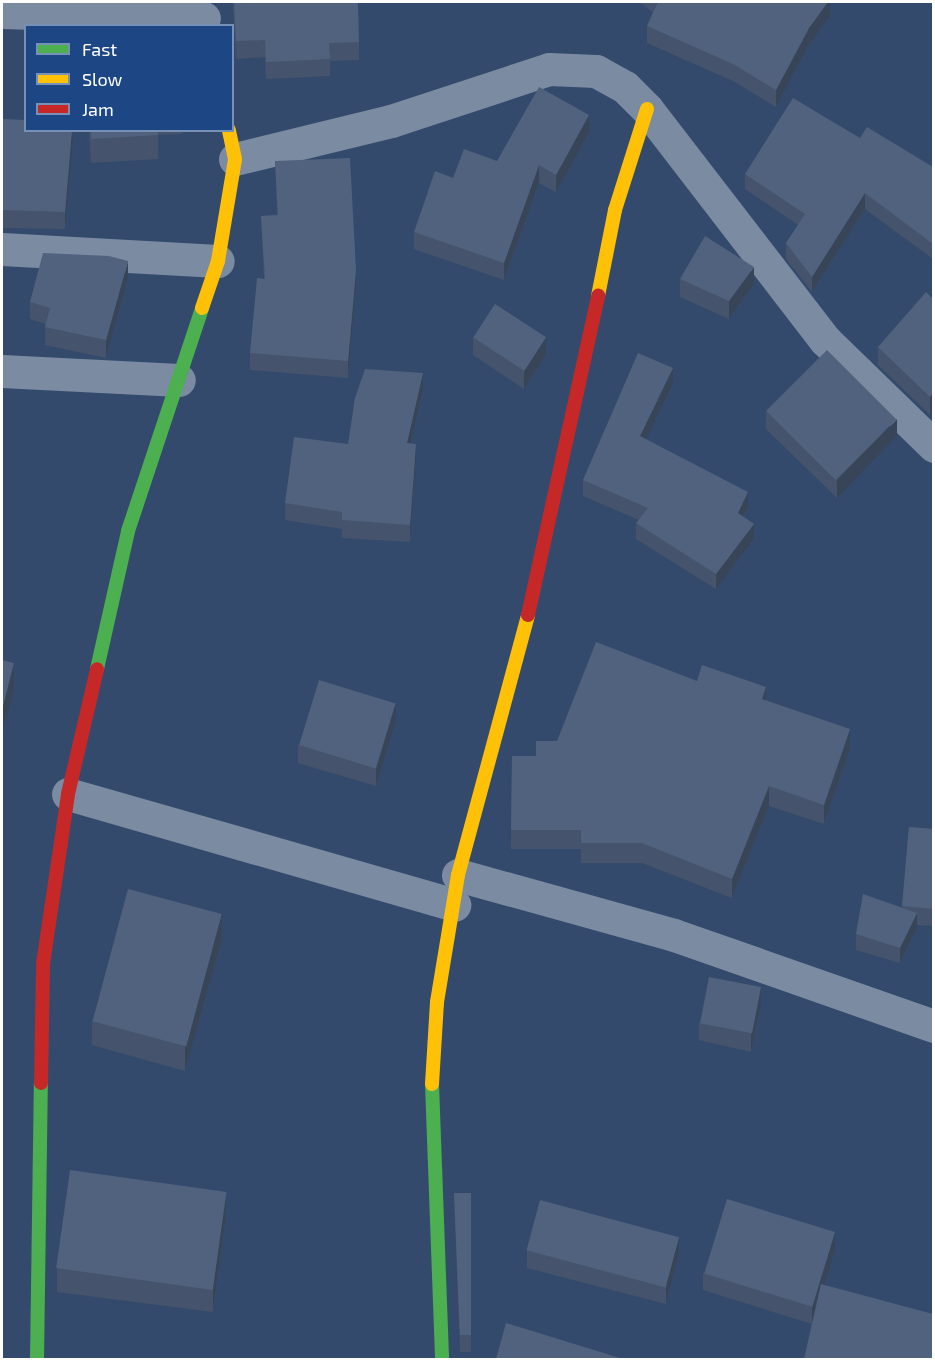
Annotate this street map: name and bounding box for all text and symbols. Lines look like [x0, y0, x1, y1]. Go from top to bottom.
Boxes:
legend [24, 24, 234, 132]
text: Fast [82, 38, 117, 60]
text: Slow [82, 68, 122, 90]
text: Jam [82, 98, 114, 120]

